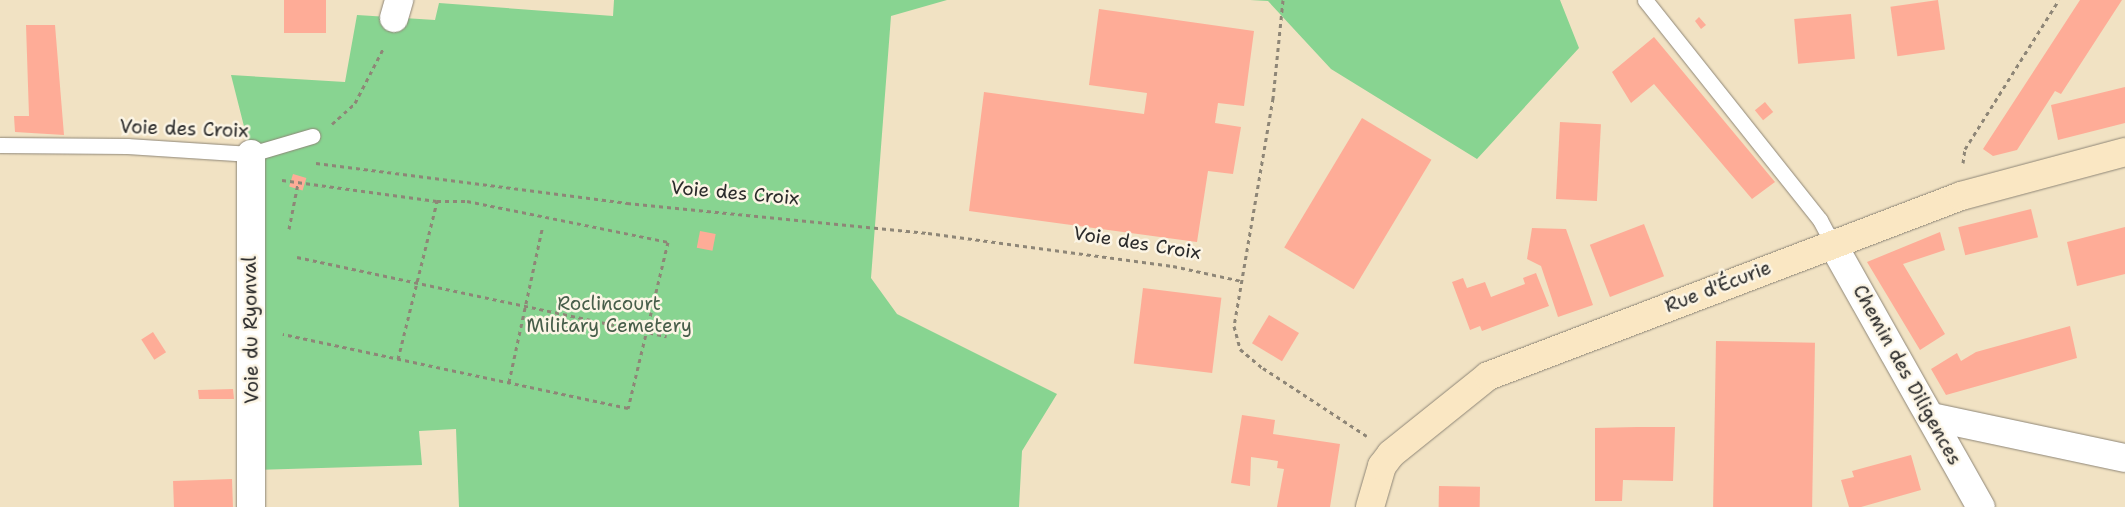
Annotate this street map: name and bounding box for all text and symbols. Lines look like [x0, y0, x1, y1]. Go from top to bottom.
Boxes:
street label: Voie des Croix [119, 115, 249, 143]
street label: Voie des Croix [670, 176, 800, 210]
street label: Voie des Croix [1072, 222, 1202, 264]
street label: Voie du Ryonval [238, 256, 264, 404]
street label: Rue d'Écurie [1662, 256, 1774, 318]
street label: Chemin des Diligences [1848, 281, 1966, 469]
park label: Roclincourt Military Cemetery [526, 293, 692, 337]

